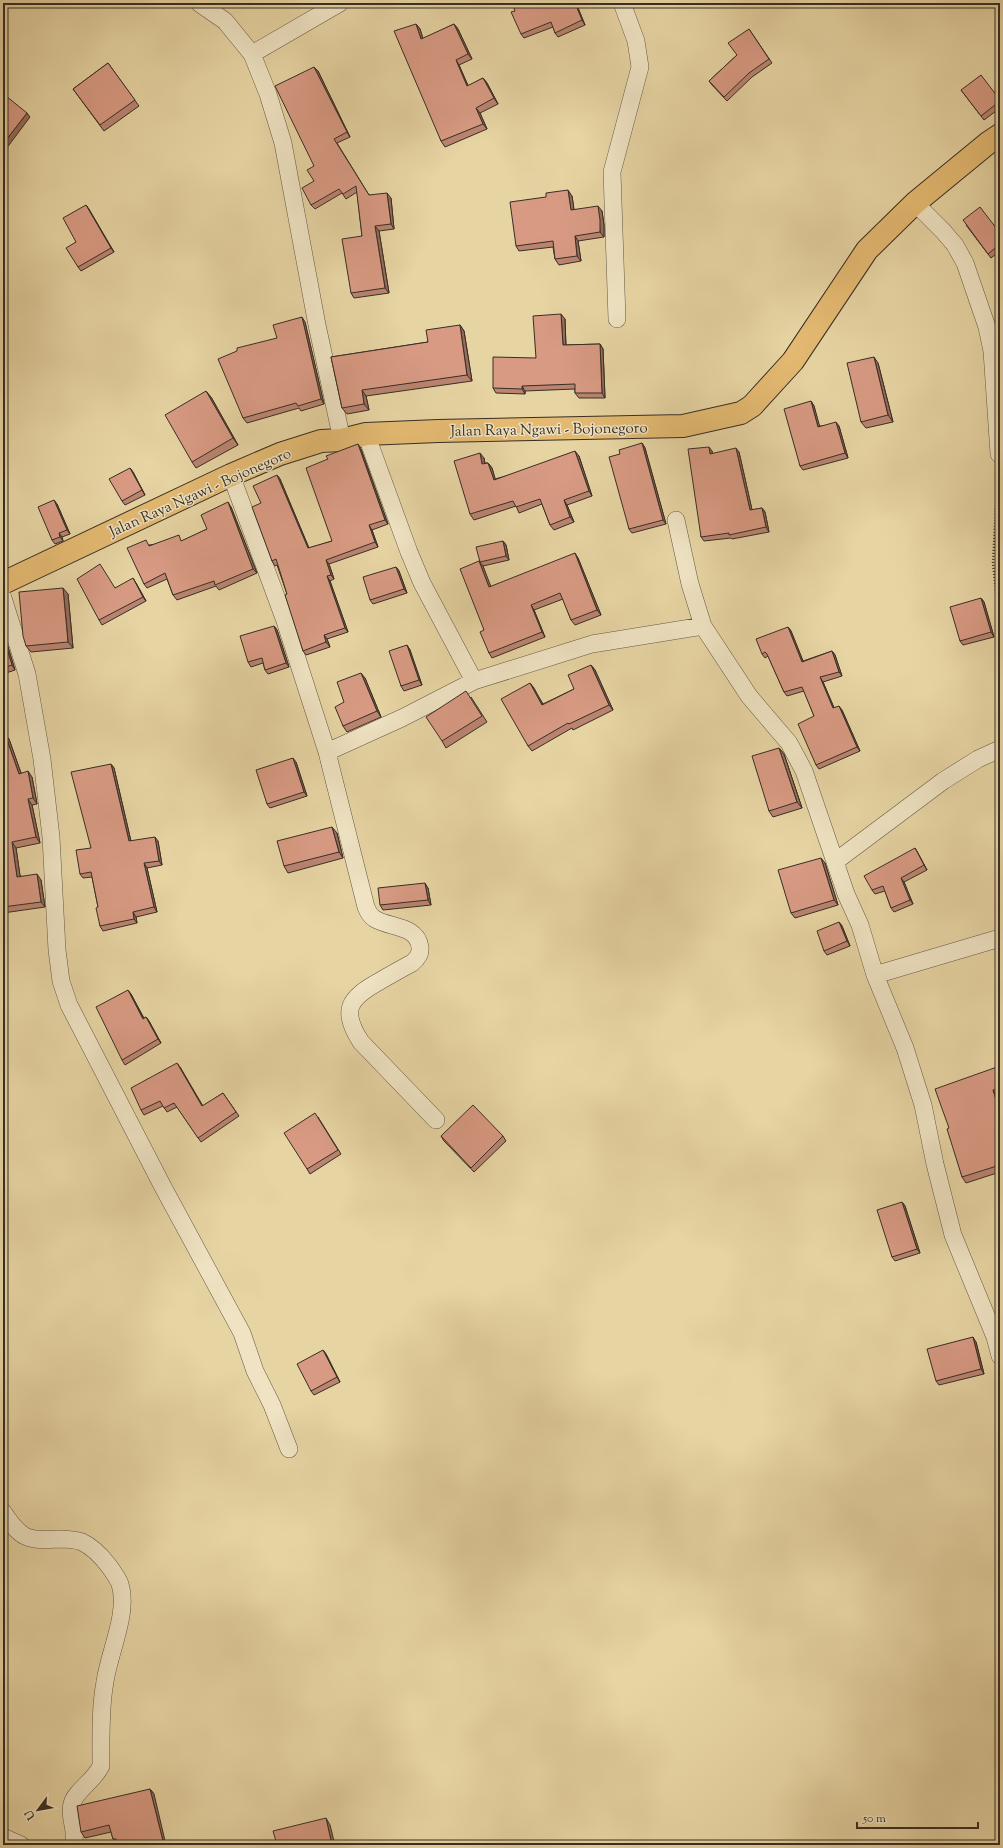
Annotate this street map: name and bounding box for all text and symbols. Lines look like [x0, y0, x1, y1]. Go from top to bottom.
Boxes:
street label: Jalan Raya Ngawi - Bojonegoro [449, 418, 648, 443]
street label: Jalan Raya Ngawi - Bojonegoro [105, 444, 295, 543]
north arrow [18, 1790, 58, 1830]
scale bar [857, 1804, 978, 1830]
text: U [21, 1807, 40, 1824]
text: 50 m [862, 1810, 886, 1828]

